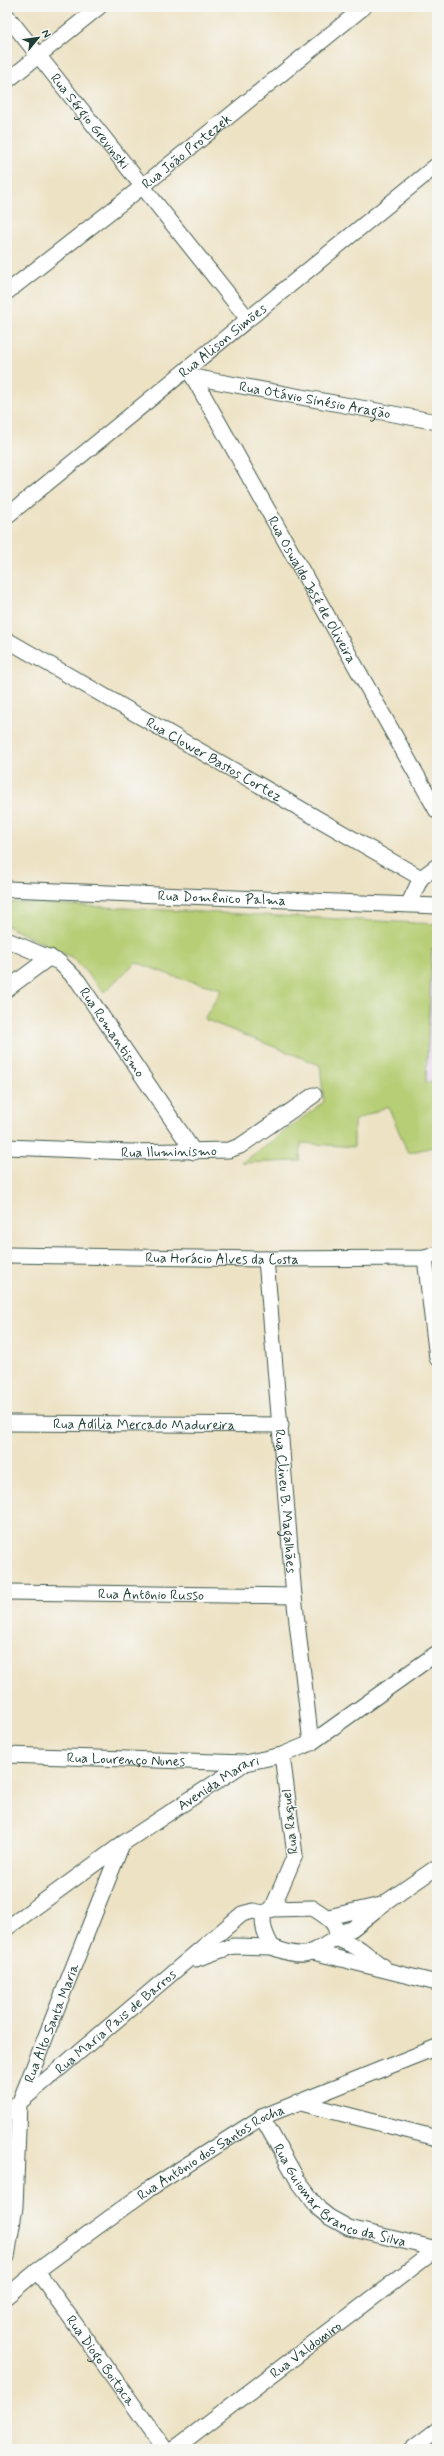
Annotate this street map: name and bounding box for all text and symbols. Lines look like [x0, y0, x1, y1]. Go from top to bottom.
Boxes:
north arrow [18, 18, 58, 58]
text: N [38, 27, 54, 40]
street label: Rua Sérgio Grevinski [46, 70, 133, 173]
street label: Rua João Protezek [138, 110, 235, 193]
street label: Rua Alison Simões [175, 300, 271, 382]
street label: Rua Otávio Sinésio Aragão [238, 378, 392, 423]
street label: Rua Oswaldo José de Oliveira [263, 513, 360, 667]
street label: Rua Clower Bastos Cortez [142, 714, 285, 806]
street label: Rua Domênico Palma [157, 887, 286, 910]
street label: Rua Romantismo [75, 984, 149, 1081]
street label: Rua Iluminismo [121, 1142, 217, 1162]
street label: Rua Horácio Alves da Costa [145, 1249, 299, 1269]
street label: Rua Adília Mercado Madureira [53, 1415, 235, 1435]
street label: Rua Clineu B. Magalhães [270, 1429, 300, 1574]
street label: Rua Antônio Russo [98, 1585, 204, 1605]
street label: Rua Lourenço Nunes [66, 1749, 186, 1771]
street label: Avenida Marari [174, 1752, 261, 1815]
street label: Rua Raquel [278, 1788, 302, 1855]
street label: Rua Alto Santa Maria [20, 1960, 84, 2086]
street label: Rua Maria Pais de Barros [52, 1966, 180, 2078]
street label: Rua Antônio dos Santos Rocha [134, 2101, 287, 2205]
street label: Rua Guiomar Branco da Silva [269, 2141, 408, 2251]
street label: Rua Diogo Boitaca [62, 2312, 139, 2410]
street label: Rua Valdomiro [267, 2317, 345, 2383]

